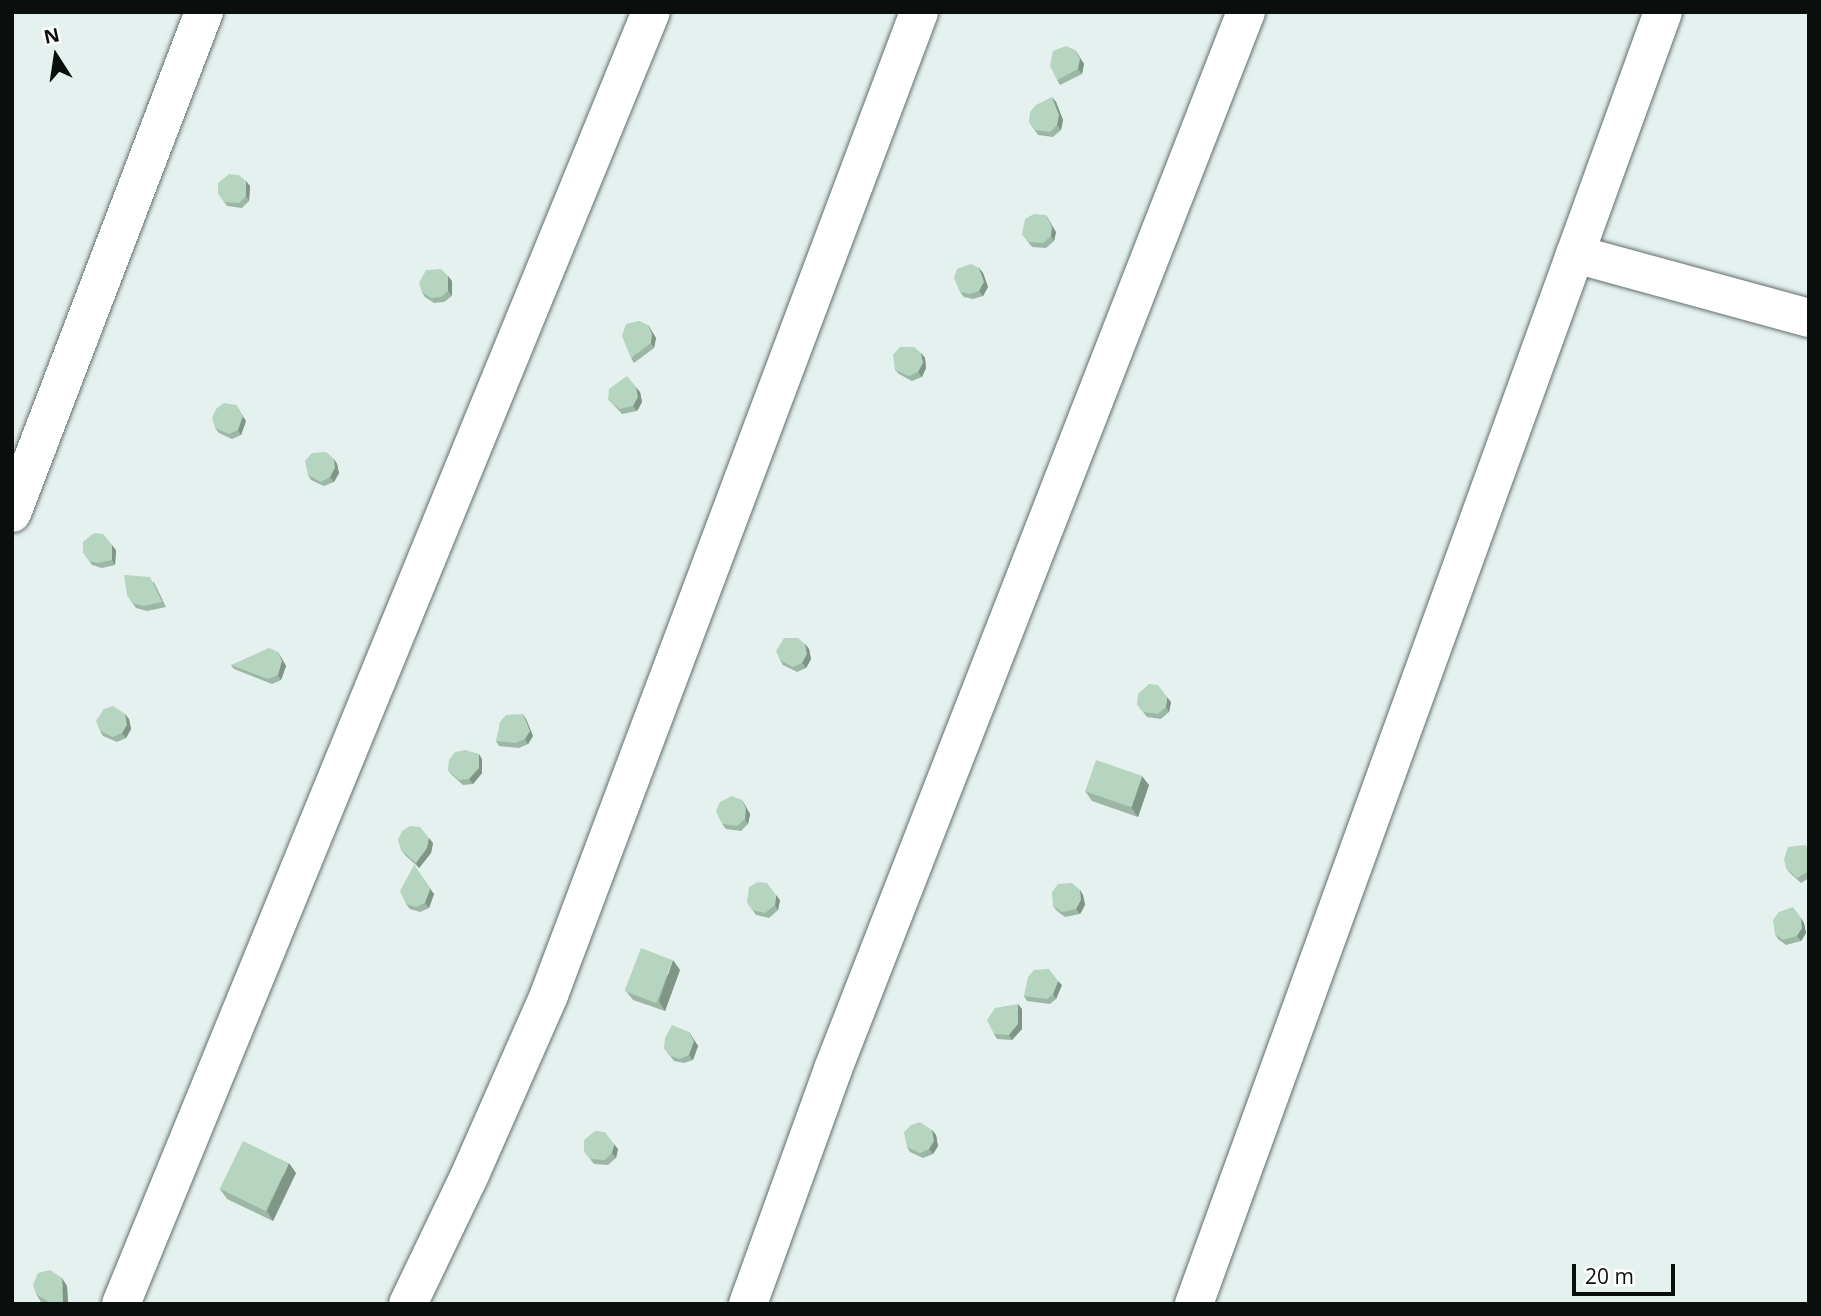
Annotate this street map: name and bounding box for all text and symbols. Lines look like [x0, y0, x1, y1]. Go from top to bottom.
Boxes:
north arrow [21, 21, 91, 91]
text: N [41, 21, 62, 50]
scale bar [1576, 1250, 1679, 1294]
text: 20 m [1585, 1262, 1634, 1290]

